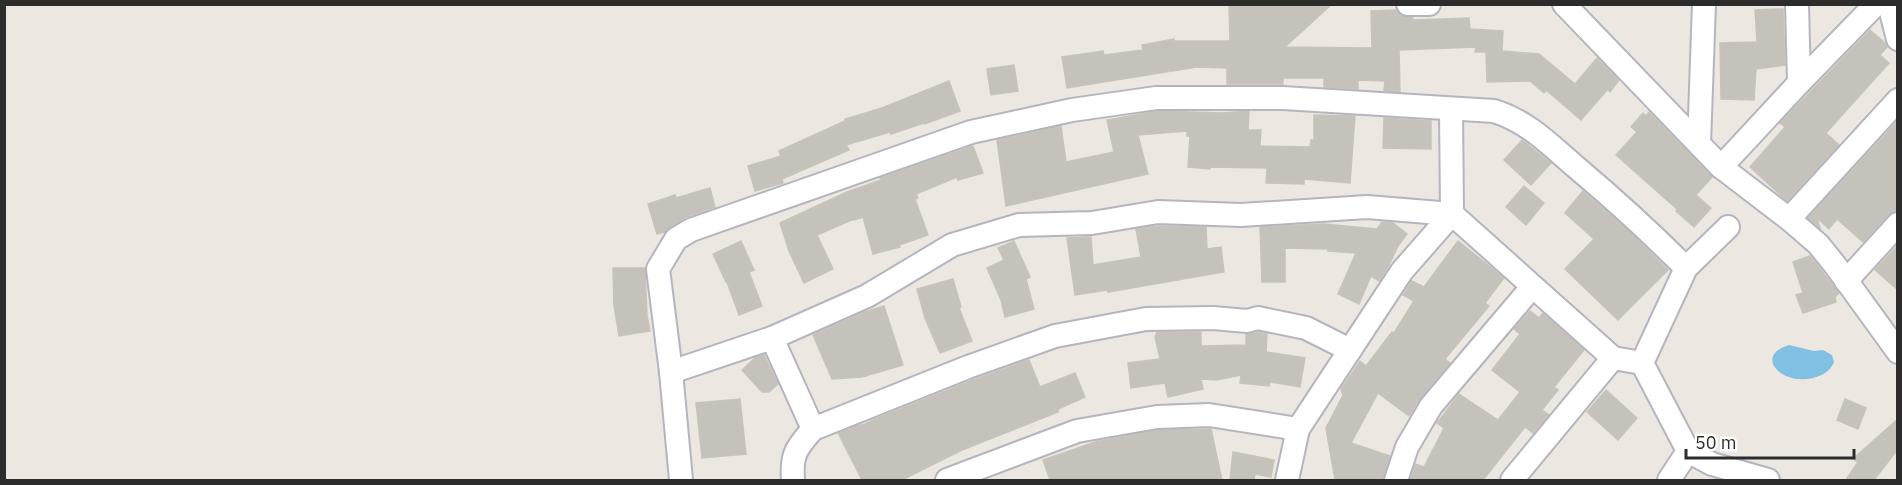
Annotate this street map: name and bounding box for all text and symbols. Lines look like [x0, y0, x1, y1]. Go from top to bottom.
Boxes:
scale bar [1686, 422, 1854, 460]
text: 50 m [1695, 431, 1737, 454]

